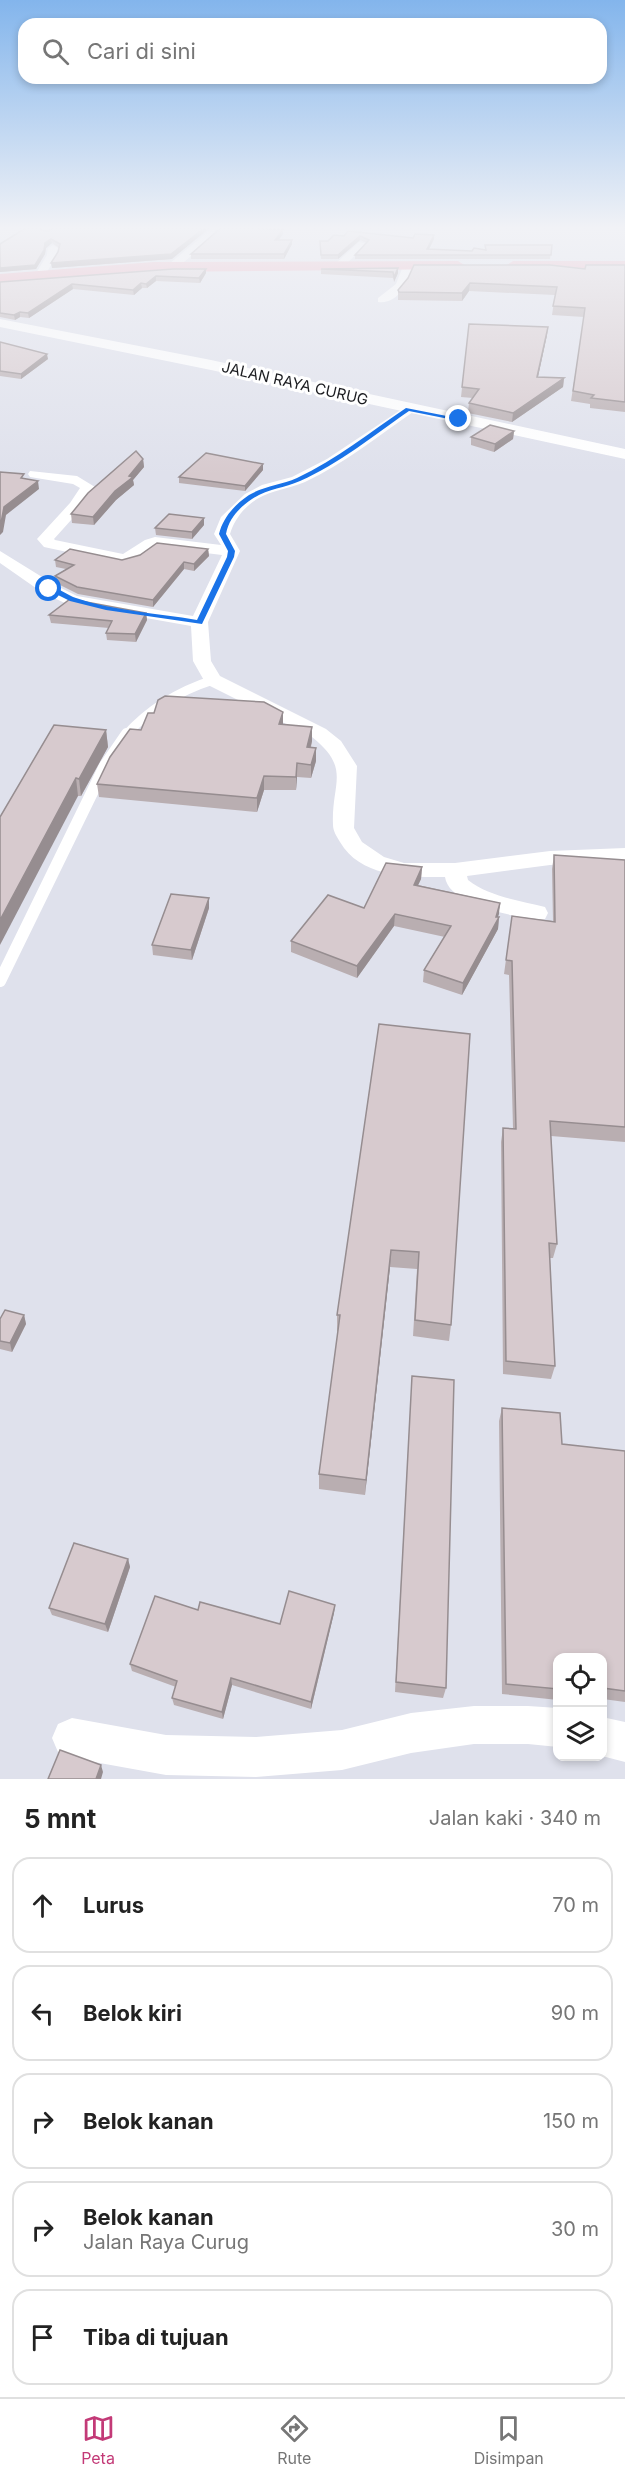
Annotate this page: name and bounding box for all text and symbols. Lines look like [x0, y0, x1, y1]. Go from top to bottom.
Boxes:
search box [18, 18, 607, 84]
icon: search [39, 35, 72, 68]
text: Cari di sini [87, 38, 196, 64]
street label: JALAN RAYA CURUG [220, 357, 370, 409]
route end [445, 405, 471, 431]
route start [35, 575, 61, 601]
map controls [553, 1653, 607, 1761]
button: locate [553, 1653, 607, 1707]
button: layers [553, 1707, 607, 1761]
text: 5 mnt [24, 1803, 96, 1834]
text: Jalan kaki · 340 m [429, 1806, 601, 1830]
icon: ahead [26, 1889, 59, 1922]
text: Lurus [83, 1892, 144, 1918]
text: 70 m [552, 1893, 599, 1917]
icon: left [26, 1997, 59, 2030]
text: Belok kiri [83, 2000, 182, 2026]
text: 90 m [551, 2001, 599, 2025]
icon: right [26, 2105, 59, 2138]
text: Belok kanan [83, 2108, 214, 2134]
text: 150 m [543, 2109, 599, 2133]
text: Belok kanan [83, 2204, 214, 2230]
icon: right [26, 2213, 59, 2246]
text: 30 m [551, 2217, 599, 2241]
text: Jalan Raya Curug [83, 2230, 249, 2254]
icon: arrive [26, 2321, 59, 2354]
text: Tiba di tujuan [83, 2324, 229, 2350]
tab: Peta [81, 2412, 115, 2468]
tab: Rute [277, 2412, 311, 2468]
tab: Disimpan [474, 2412, 544, 2468]

